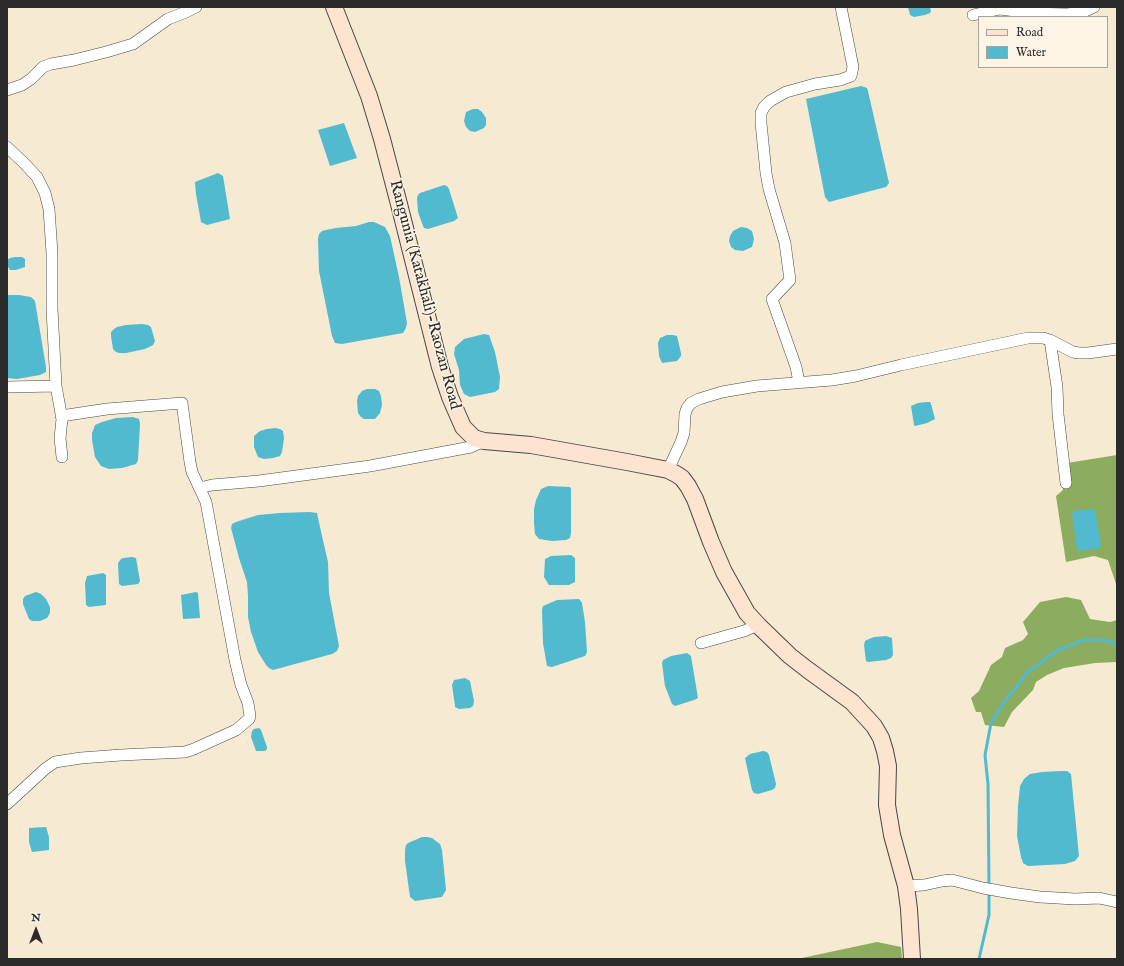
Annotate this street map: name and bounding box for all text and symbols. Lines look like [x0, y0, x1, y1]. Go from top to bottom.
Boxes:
legend [978, 16, 1108, 68]
text: Road [1016, 25, 1043, 40]
text: Water [1016, 45, 1046, 60]
street label: Rangunia (Katakhali)-Raozan Road [384, 178, 464, 412]
north arrow [16, 910, 56, 950]
text: N [31, 911, 41, 925]

